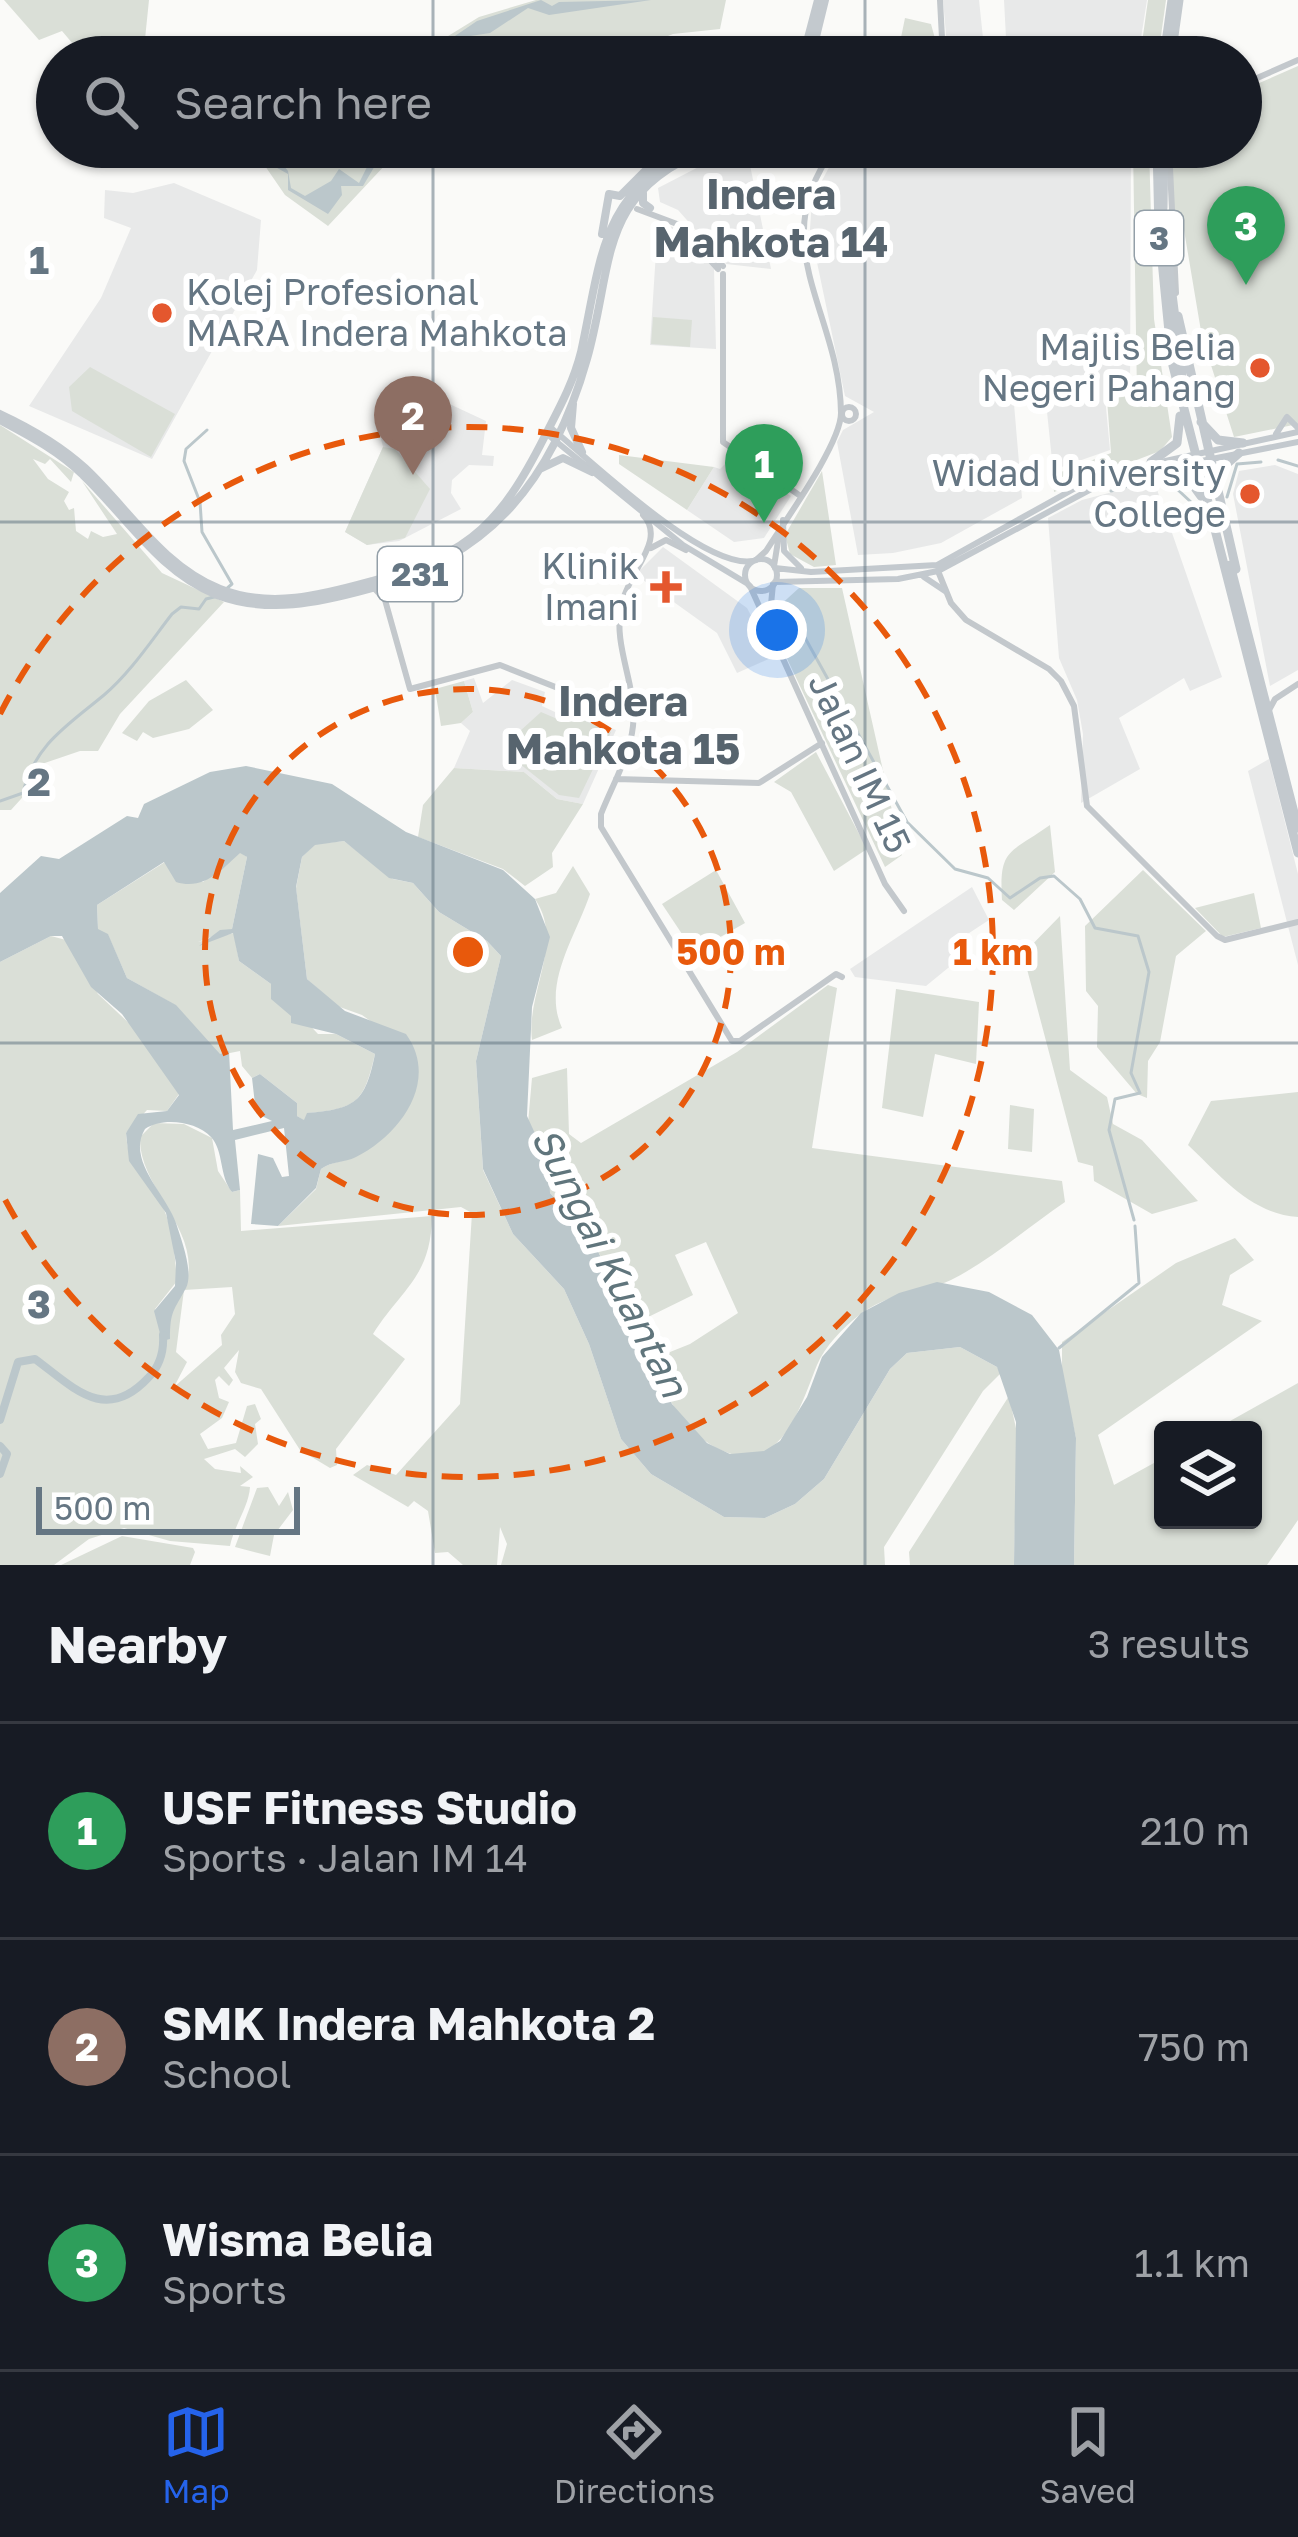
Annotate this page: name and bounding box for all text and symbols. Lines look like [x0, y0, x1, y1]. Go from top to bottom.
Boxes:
search box [36, 36, 1262, 168]
icon: search [78, 69, 144, 135]
text: Search here [174, 75, 432, 129]
district label: Indera Mahkota 14 [653, 168, 889, 266]
pin: 3 [1207, 186, 1285, 285]
road number: 3 [1135, 211, 1183, 265]
text: 1 [29, 236, 49, 283]
place label: Kolej Profesional MARA Indera Mahkota [186, 270, 568, 354]
marker: Kolej Profesional MARA Indera Mahkota [149, 300, 175, 326]
place label: Majlis Belia Negeri Pahang [982, 325, 1236, 409]
marker: Majlis Belia Negeri Pahang [1247, 355, 1273, 381]
pin: 2 [374, 376, 452, 475]
pin: 1 [725, 424, 803, 523]
place label: Widad University College [932, 451, 1226, 535]
marker: Widad University College [1237, 481, 1263, 507]
place label: Klinik Imani [541, 544, 639, 628]
road number: 231 [378, 547, 462, 601]
marker: Klinik Imani [650, 571, 682, 603]
your location [747, 600, 807, 660]
street label: Jalan IM 15 [800, 666, 921, 859]
district label: Indera Mahkota 15 [506, 675, 740, 773]
text: 2 [27, 758, 51, 805]
text: 500 m [676, 930, 786, 973]
text: 1 km [953, 930, 1033, 973]
centre of rings [447, 931, 489, 973]
water label: Sungai Kuantan [522, 1119, 699, 1406]
text: 3 [27, 1280, 51, 1327]
map controls [1154, 1421, 1262, 1529]
button: layers [1154, 1421, 1262, 1529]
scale bar [36, 1481, 300, 1534]
text: 500 m [54, 1488, 152, 1527]
text: Nearby [48, 1613, 227, 1674]
text: 3 results [1088, 1620, 1250, 1667]
text: USF Fitness Studio [162, 1780, 577, 1834]
text: 1 [77, 1807, 97, 1854]
text: 210 m [1140, 1807, 1250, 1854]
text: Sports · Jalan IM 14 [162, 1834, 528, 1881]
text: SMK Indera Mahkota 2 [162, 1996, 655, 2050]
text: 2 [75, 2023, 99, 2070]
text: 750 m [1138, 2023, 1250, 2070]
text: School [162, 2050, 291, 2097]
text: Wisma Belia [162, 2212, 433, 2266]
text: 3 [75, 2239, 99, 2286]
text: 1.1 km [1134, 2239, 1250, 2286]
text: Sports [162, 2266, 287, 2313]
tab: Map [162, 2399, 230, 2510]
tab: Directions [554, 2399, 715, 2510]
tab: Saved [1039, 2399, 1136, 2510]

